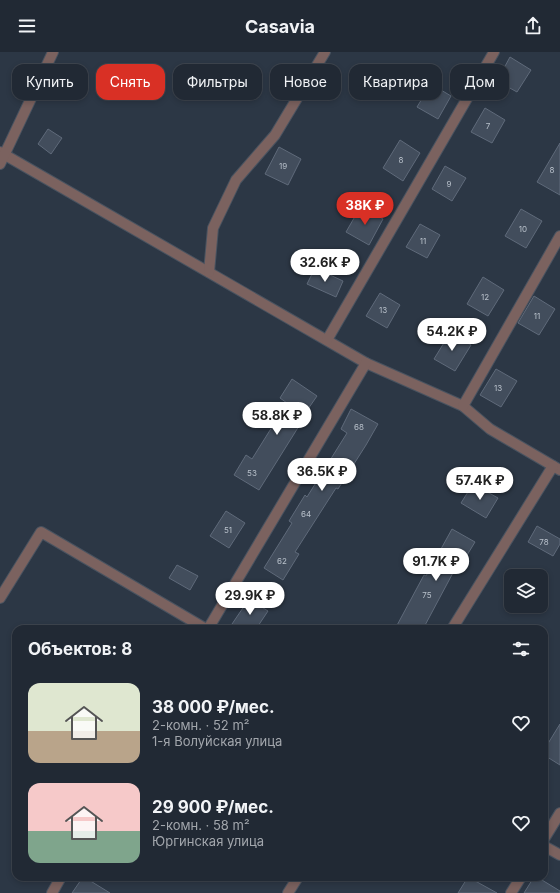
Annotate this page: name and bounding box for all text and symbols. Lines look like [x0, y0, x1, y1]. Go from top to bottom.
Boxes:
icon: menu [16, 15, 38, 37]
icon: share [522, 15, 544, 37]
text: Casavia [245, 16, 315, 37]
chip: Купить [12, 64, 88, 100]
chip: Снять [96, 64, 165, 100]
chip: Фильтры [173, 64, 262, 100]
chip: Новое [270, 64, 341, 100]
chip: Квартира [349, 64, 442, 100]
chip: Дом [450, 64, 509, 100]
house number: 7 [486, 121, 491, 131]
house number: 8 [399, 155, 404, 165]
house number: 19 [279, 161, 287, 171]
house number: 8 [550, 165, 555, 175]
house number: 9 [447, 179, 452, 189]
pin: 38K ₽ [337, 192, 393, 226]
text: 38K ₽ [346, 197, 384, 213]
house number: 10 [519, 224, 527, 234]
house number: 11 [420, 236, 426, 246]
pin: 32.6K ₽ [288, 249, 362, 283]
text: 32.6K ₽ [299, 254, 351, 270]
house number: 12 [481, 292, 489, 302]
house number: 13 [379, 305, 387, 315]
house number: 11 [534, 311, 540, 321]
pin: 54.2K ₽ [415, 318, 489, 352]
text: 54.2K ₽ [426, 323, 478, 339]
house number: 13 [494, 383, 502, 393]
pin: 58.8K ₽ [240, 402, 314, 436]
text: 58.8K ₽ [251, 407, 303, 423]
house number: 68 [354, 422, 364, 432]
pin: 36.5K ₽ [285, 458, 359, 492]
text: 36.5K ₽ [296, 463, 348, 479]
pin: 57.4K ₽ [443, 467, 517, 501]
house number: 53 [247, 468, 257, 478]
text: 57.4K ₽ [455, 472, 505, 488]
house number: 64 [301, 509, 311, 519]
house number: 51 [224, 525, 232, 535]
house number: 78 [539, 537, 549, 547]
pin: 91.7K ₽ [399, 548, 473, 582]
text: 91.7K ₽ [412, 553, 460, 569]
house number: 62 [277, 556, 287, 566]
map controls [504, 569, 548, 613]
button: layers [504, 569, 548, 613]
pin: 29.9K ₽ [213, 582, 287, 616]
text: 29.9K ₽ [225, 587, 275, 603]
house number: 75 [422, 590, 432, 600]
icon: filters [510, 638, 532, 660]
text: Объектов: 8 [28, 639, 132, 659]
text: 38 000 ₽/мес. [152, 697, 275, 717]
icon: home [60, 699, 108, 747]
icon: heart [510, 712, 532, 734]
text: 2-комн. · 52 m² [152, 717, 250, 733]
text: 1-я Волуйская улица [152, 733, 282, 749]
text: 29 900 ₽/мес. [152, 797, 274, 817]
icon: home [60, 799, 108, 847]
icon: heart [510, 812, 532, 834]
text: 2-комн. · 58 m² [152, 817, 250, 833]
text: Юргинская улица [152, 833, 264, 849]

